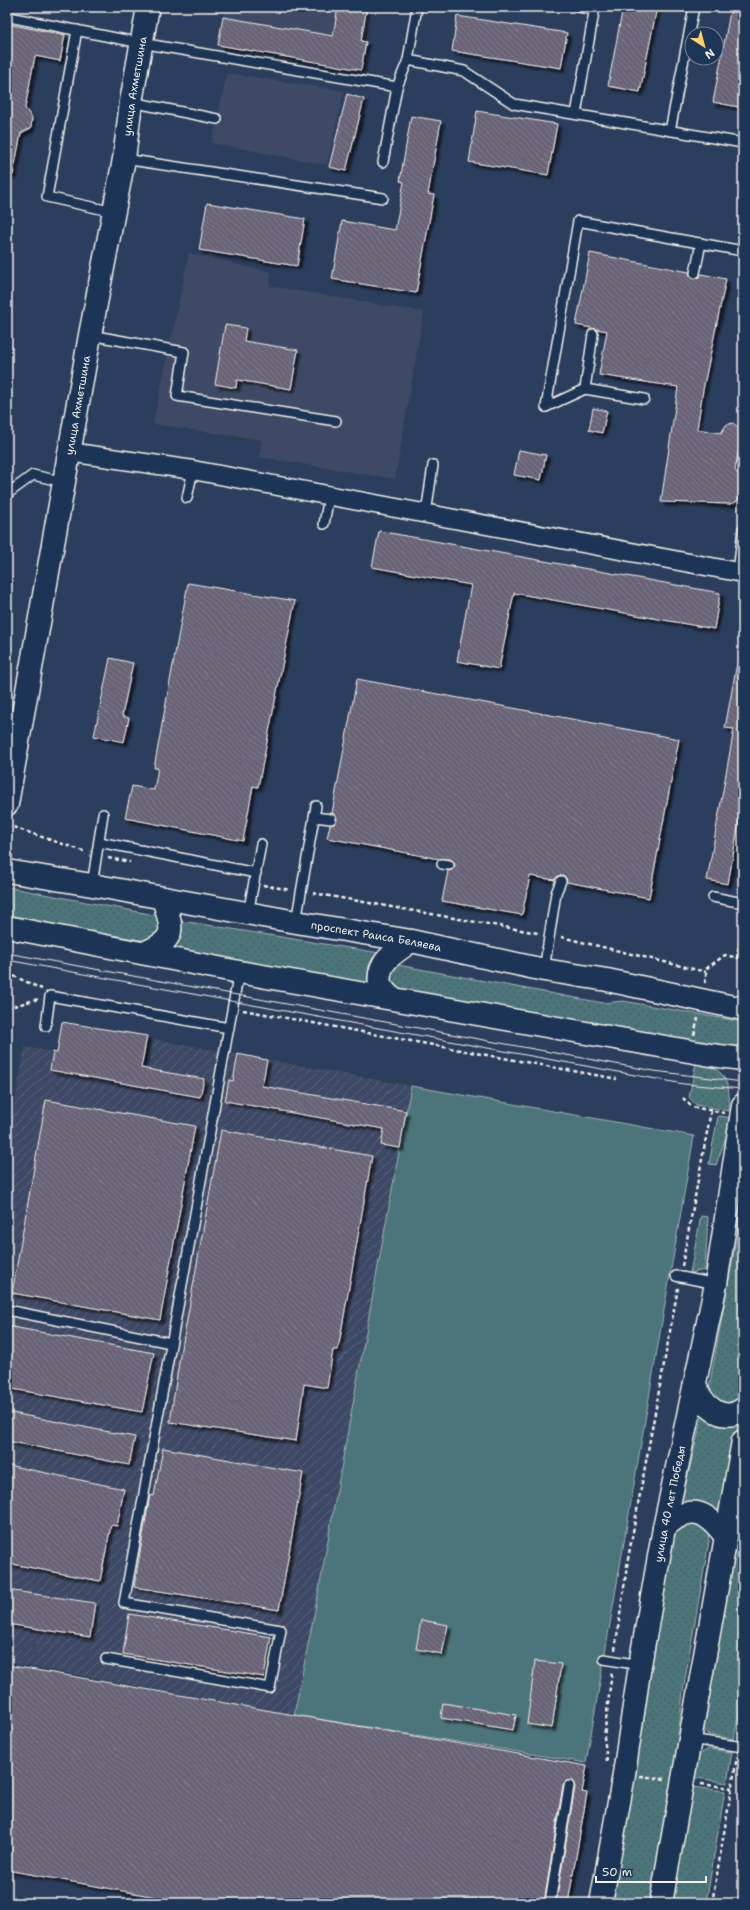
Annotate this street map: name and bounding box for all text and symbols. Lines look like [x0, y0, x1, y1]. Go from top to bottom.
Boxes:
north arrow [684, 26, 724, 66]
street label: улица Ахметшина [120, 35, 151, 137]
text: N [701, 45, 718, 62]
street label: улица Ахметшина [62, 354, 94, 456]
street label: проспект Раиса Беляева [310, 918, 443, 955]
street label: улица 40 лет Победы [651, 1444, 689, 1564]
scale bar [596, 1858, 706, 1884]
text: 50 m [602, 1864, 632, 1880]

